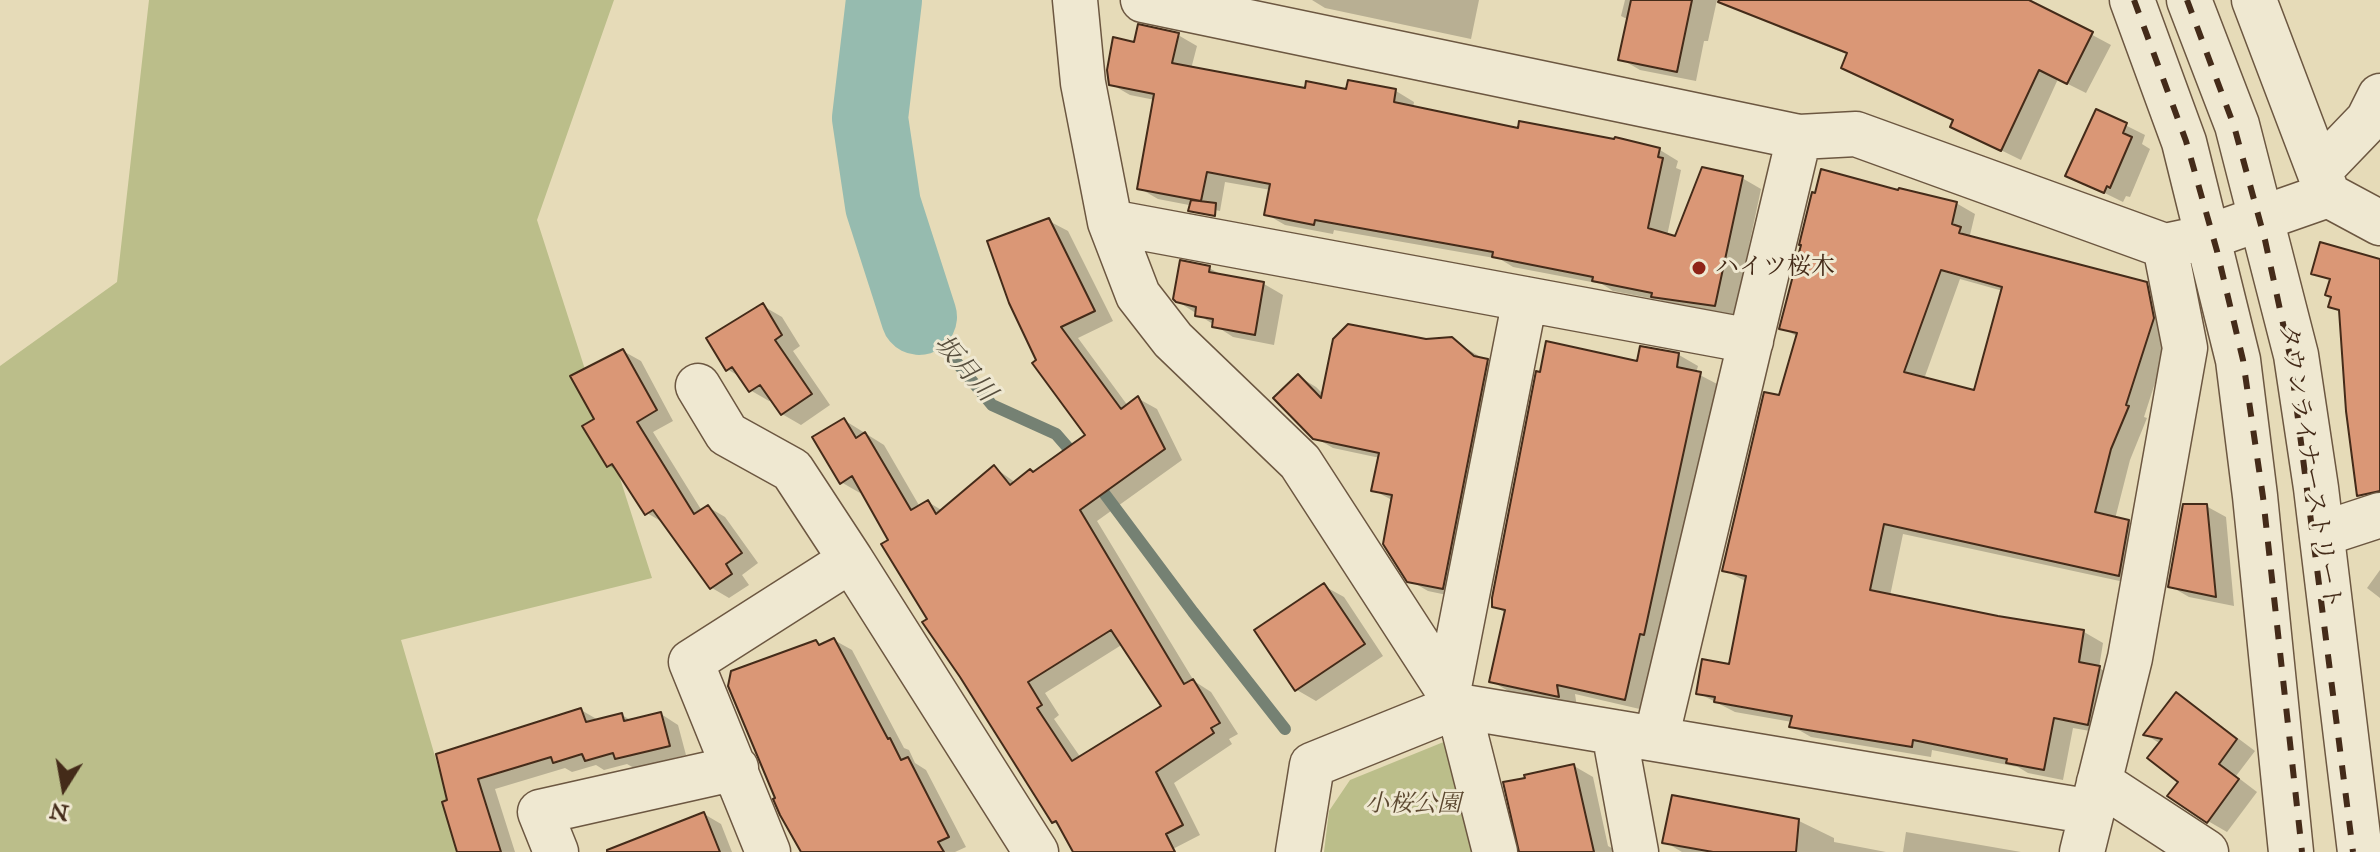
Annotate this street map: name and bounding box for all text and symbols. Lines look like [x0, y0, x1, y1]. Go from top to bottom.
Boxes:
place label: ハイツ桜木 [1715, 254, 1835, 282]
marker: ハイツ桜木 [1690, 259, 1708, 277]
street label: タウンライナーストリート [2272, 323, 2346, 611]
water label: 坂月川 [927, 329, 1001, 409]
north arrow [24, 748, 104, 828]
park label: 小桜公園 [1365, 791, 1461, 819]
text: N [48, 797, 71, 827]

